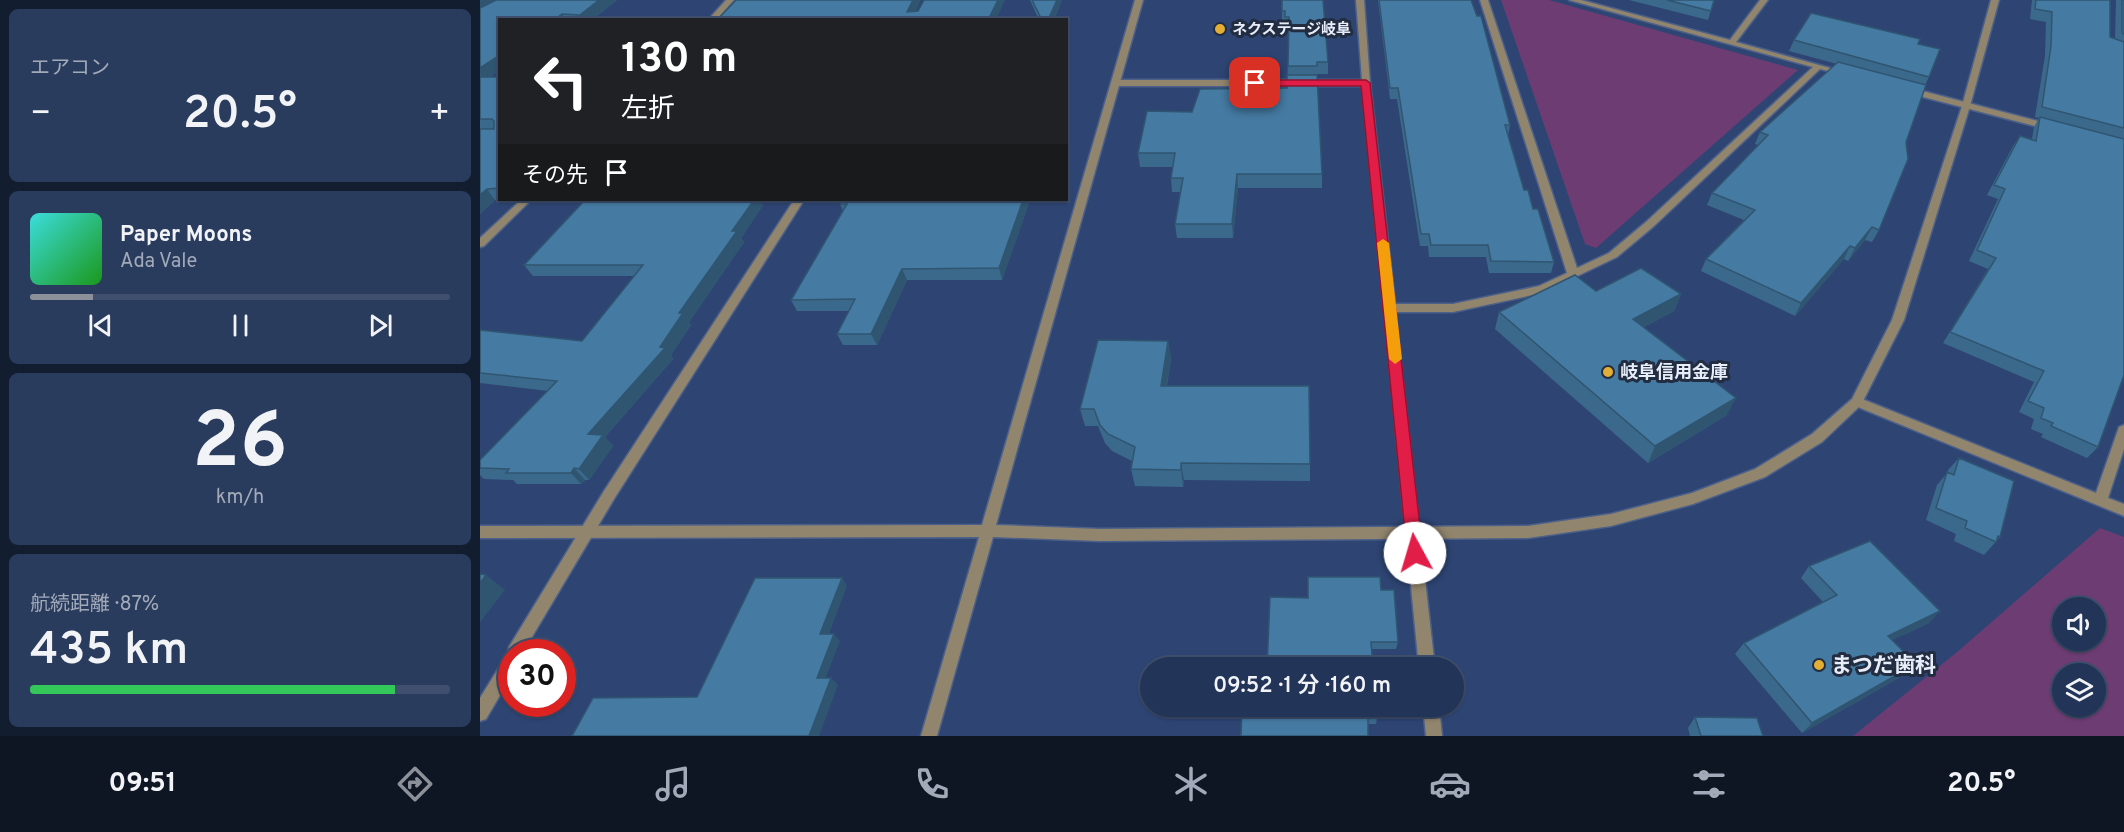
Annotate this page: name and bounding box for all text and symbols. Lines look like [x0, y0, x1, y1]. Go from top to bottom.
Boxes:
place label: ネクステージ岐阜 [1232, 20, 1351, 40]
marker: ネクステージ岐阜 [1213, 22, 1227, 36]
text: 130 m [621, 34, 737, 87]
icon: left [522, 42, 600, 120]
text: エアコン [30, 56, 110, 82]
pin [1229, 57, 1280, 108]
icon: arrive [1238, 66, 1271, 99]
text: 20.5° [183, 87, 297, 144]
text: 左折 [621, 93, 675, 127]
text: − [30, 94, 51, 136]
text: + [429, 94, 450, 136]
icon: arrive [600, 156, 633, 189]
text: その先 [522, 163, 588, 190]
text: Paper Moons [120, 222, 252, 249]
text: Ada Vale [120, 249, 197, 275]
icon: previous [84, 309, 117, 342]
icon: pause [224, 309, 257, 342]
icon: next [364, 309, 397, 342]
place label: 岐阜信用金庫 [1620, 362, 1728, 385]
marker: 岐阜信用金庫 [1601, 365, 1615, 379]
text: 26 [192, 396, 288, 495]
text: km/h [216, 485, 264, 511]
position arrow [1383, 521, 1447, 585]
text: 航続距離 · 87% [30, 592, 159, 618]
map controls [2052, 597, 2106, 717]
button: sound [2052, 597, 2106, 651]
text: 435 km [30, 623, 188, 680]
speed limit sign: 30 [498, 639, 576, 717]
place label: まつだ歯科 [1831, 653, 1936, 680]
marker: まつだ歯科 [1812, 658, 1826, 672]
button: layers [2052, 663, 2106, 717]
text: 09:52 · 1 分 · 160 m [1213, 673, 1391, 700]
icon: directions [394, 763, 436, 805]
icon: music [652, 763, 694, 805]
icon: phone [911, 763, 953, 805]
icon: climate [1170, 763, 1212, 805]
icon: car [1429, 763, 1471, 805]
icon: filters [1688, 763, 1730, 805]
text: 09:51 [108, 767, 177, 801]
text: 20.5° [1947, 767, 2015, 801]

